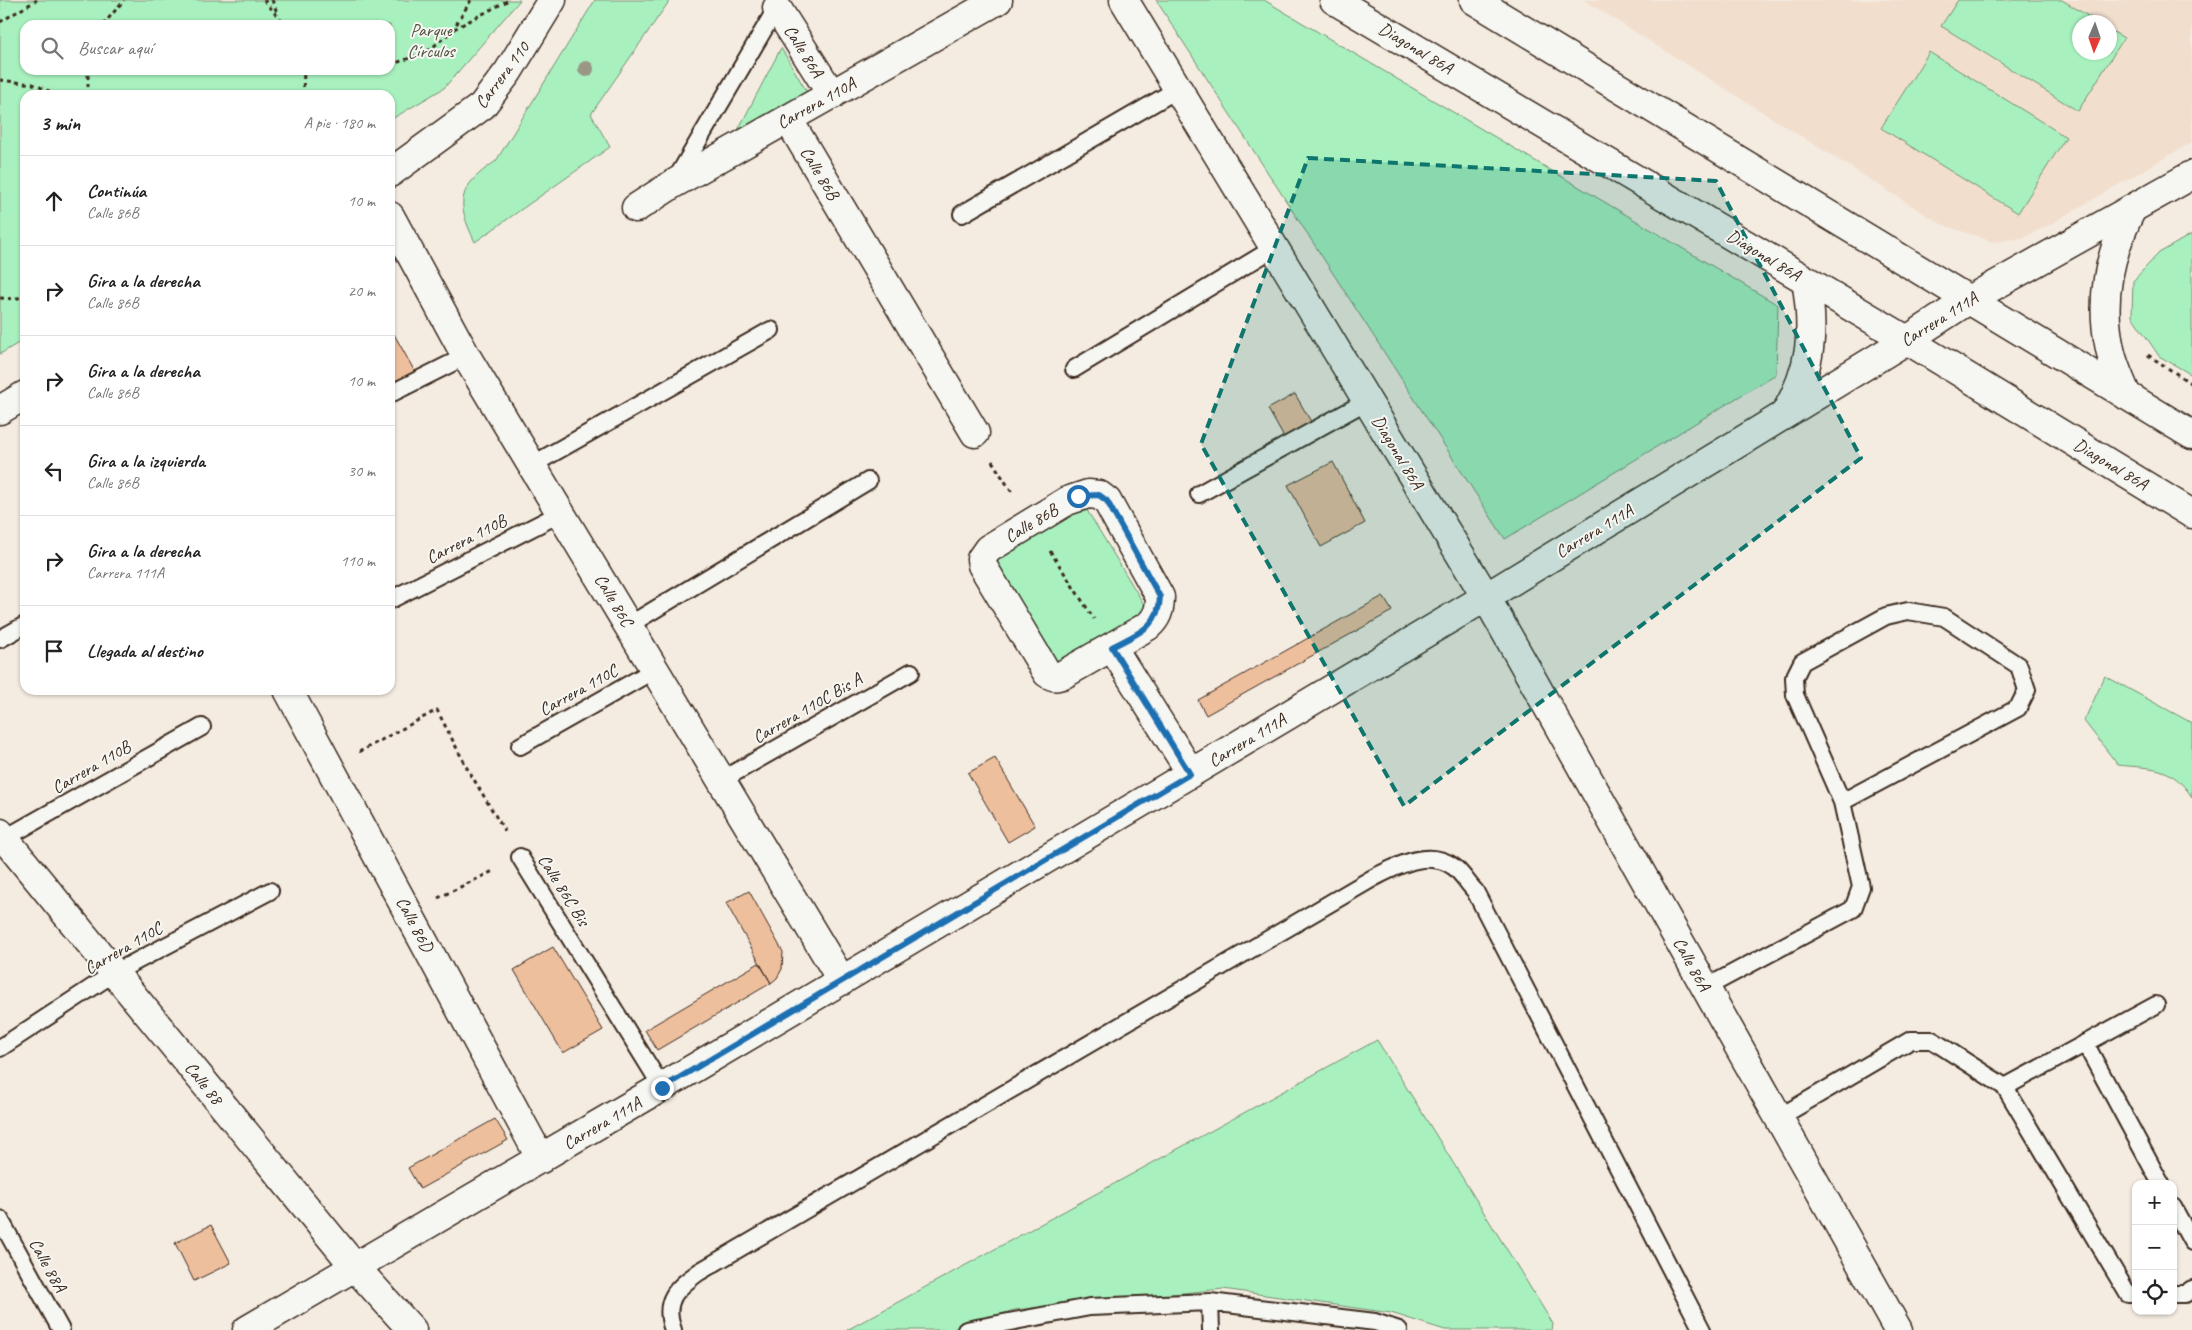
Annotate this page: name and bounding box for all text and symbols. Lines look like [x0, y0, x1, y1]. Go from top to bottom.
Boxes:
north arrow [2072, 15, 2117, 60]
street label: Diagonal 86A [1375, 17, 1458, 79]
park label: Parque Círculos [408, 19, 456, 62]
search box [20, 20, 395, 75]
street label: Calle 86A [779, 21, 829, 82]
icon: search [38, 34, 66, 62]
text: Buscar aquí [78, 36, 152, 60]
street label: Carrera 110 [470, 36, 535, 113]
street label: Carrera 110A [773, 72, 860, 134]
text: 3 min [40, 110, 80, 136]
text: A pie · 180 m [304, 113, 375, 133]
street label: Calle 86B [796, 142, 845, 205]
text: Continúa [87, 179, 146, 203]
icon: ahead [40, 187, 68, 215]
text: 10 m [348, 191, 375, 211]
text: Calle 86B [87, 203, 139, 223]
street label: Diagonal 86A [1723, 224, 1806, 286]
text: Gira a la derecha [87, 269, 200, 293]
icon: right [40, 277, 68, 305]
text: 20 m [348, 281, 375, 301]
street label: Carrera 111A [1896, 286, 1982, 351]
text: Calle 86B [87, 293, 139, 313]
text: Gira a la derecha [87, 359, 200, 383]
icon: right [40, 367, 68, 395]
text: 10 m [348, 371, 375, 391]
text: Calle 86B [87, 383, 139, 403]
street label: Diagonal 86A [1367, 411, 1429, 494]
street label: Diagonal 86A [2070, 433, 2153, 495]
text: Gira a la izquierda [87, 449, 205, 473]
icon: left [40, 457, 68, 485]
text: 30 m [348, 461, 375, 481]
text: Calle 86B [87, 473, 139, 493]
route start [1067, 485, 1090, 508]
street label: Calle 86B [1000, 498, 1063, 547]
street label: Carrera 111A [1551, 499, 1638, 563]
street label: Carrera 110B [422, 509, 511, 569]
text: Gira a la derecha [87, 539, 200, 563]
icon: right [40, 547, 68, 575]
text: 110 m [341, 551, 375, 571]
text: Carrera 111A [87, 563, 164, 583]
street label: Calle 86C [590, 570, 639, 632]
icon: arrive [40, 637, 68, 665]
text: Llegada al destino [87, 639, 203, 663]
street label: Carrera 110C [535, 658, 623, 721]
street label: Carrera 110C Bis A [748, 667, 866, 748]
street label: Carrera 111A [1204, 708, 1291, 772]
street label: Carrera 110B [48, 735, 136, 798]
street label: Calle 86C Bis [533, 850, 596, 932]
street label: Calle 86D [391, 893, 439, 957]
street label: Carrera 110C [80, 916, 168, 979]
street label: Calle 86A [1668, 933, 1716, 995]
street label: Calle 88 [180, 1057, 229, 1110]
route end [651, 1077, 674, 1100]
street label: Carrera 111A [559, 1091, 646, 1154]
map controls [2132, 1180, 2177, 1315]
button: + [2132, 1180, 2177, 1225]
button: − [2132, 1225, 2177, 1270]
street label: Calle 88A [24, 1234, 72, 1296]
button: locate [2132, 1270, 2177, 1315]

